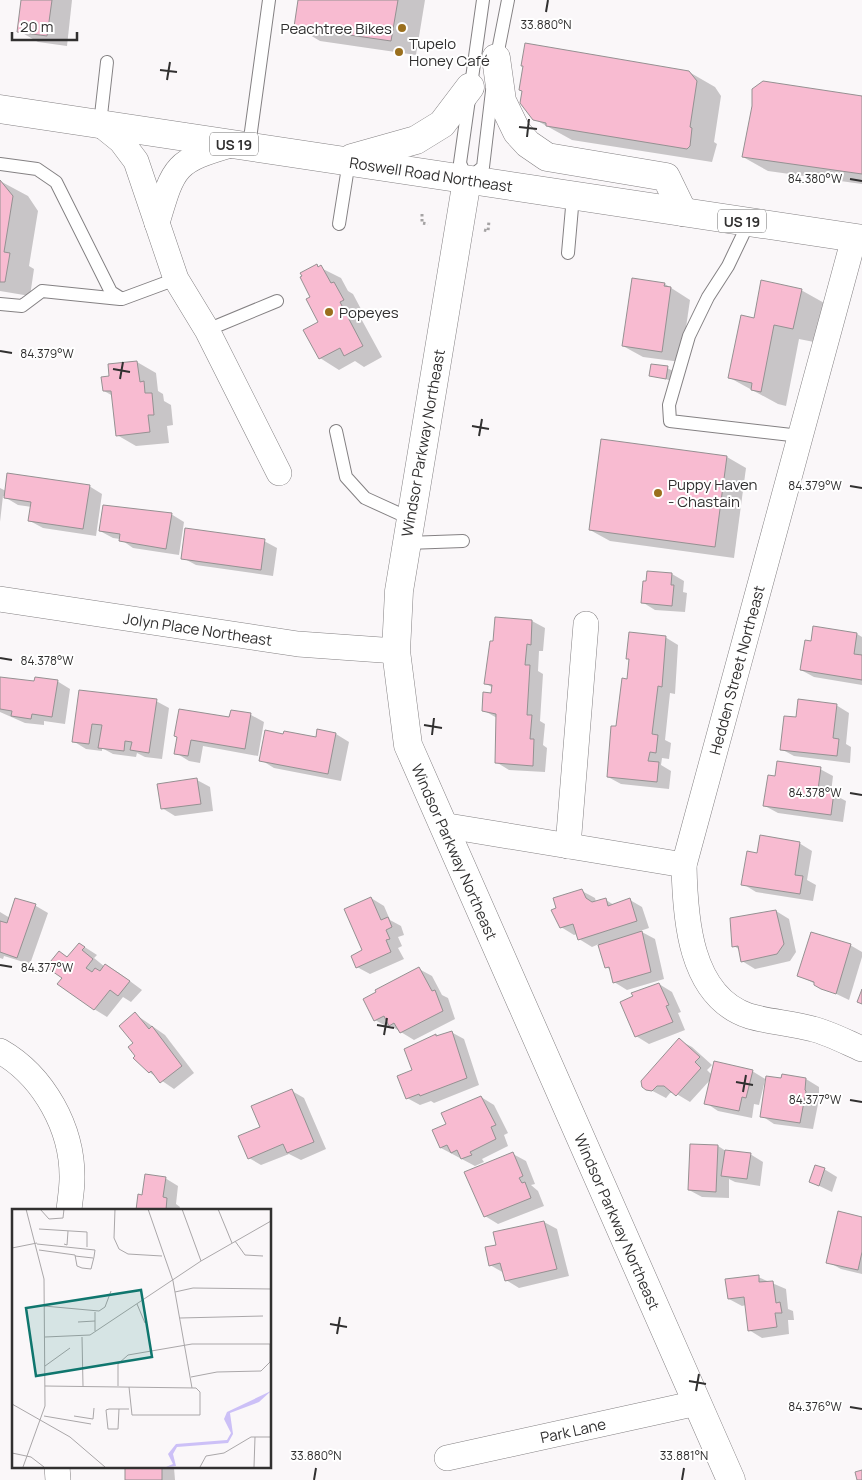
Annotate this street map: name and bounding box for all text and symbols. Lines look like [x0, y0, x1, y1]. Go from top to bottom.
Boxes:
scale bar [12, 10, 78, 42]
text: 20 m [20, 16, 53, 37]
text: 33.880°N [520, 16, 572, 33]
place label: Peachtree Bikes [280, 18, 392, 39]
marker: Peachtree Bikes [396, 22, 408, 34]
place label: Tupelo Honey Café [409, 33, 490, 71]
marker: Tupelo Honey Café [393, 46, 405, 58]
road number: US 19 [210, 132, 258, 156]
street label: Roswell Road Northeast [348, 151, 514, 197]
text: 84.380°W [788, 170, 843, 187]
road number: US 19 [718, 210, 766, 232]
place label: Popeyes [339, 302, 399, 323]
marker: Popeyes [323, 306, 335, 318]
text: 84.379°W [20, 345, 75, 362]
street label: Windsor Parkway Northeast [396, 348, 450, 538]
place label: Puppy Haven - Chastain [668, 474, 758, 512]
text: 84.379°W [788, 477, 843, 494]
marker: Puppy Haven - Chastain [652, 487, 664, 499]
street label: Hedden Street Northeast [704, 583, 770, 757]
street label: Jolyn Place Northeast [122, 607, 274, 650]
text: 84.378°W [20, 652, 74, 669]
street label: Windsor Parkway Northeast [407, 760, 503, 943]
text: 84.378°W [788, 784, 842, 801]
text: 84.377°W [21, 959, 74, 976]
text: 84.377°W [789, 1091, 842, 1108]
street label: Windsor Parkway Northeast [570, 1130, 665, 1313]
inset map [12, 1209, 271, 1468]
text: 84.376°W [788, 1398, 843, 1415]
street label: Park Lane [538, 1413, 608, 1448]
text: 33.880°N [290, 1447, 342, 1464]
text: 33.881°N [660, 1447, 708, 1464]

